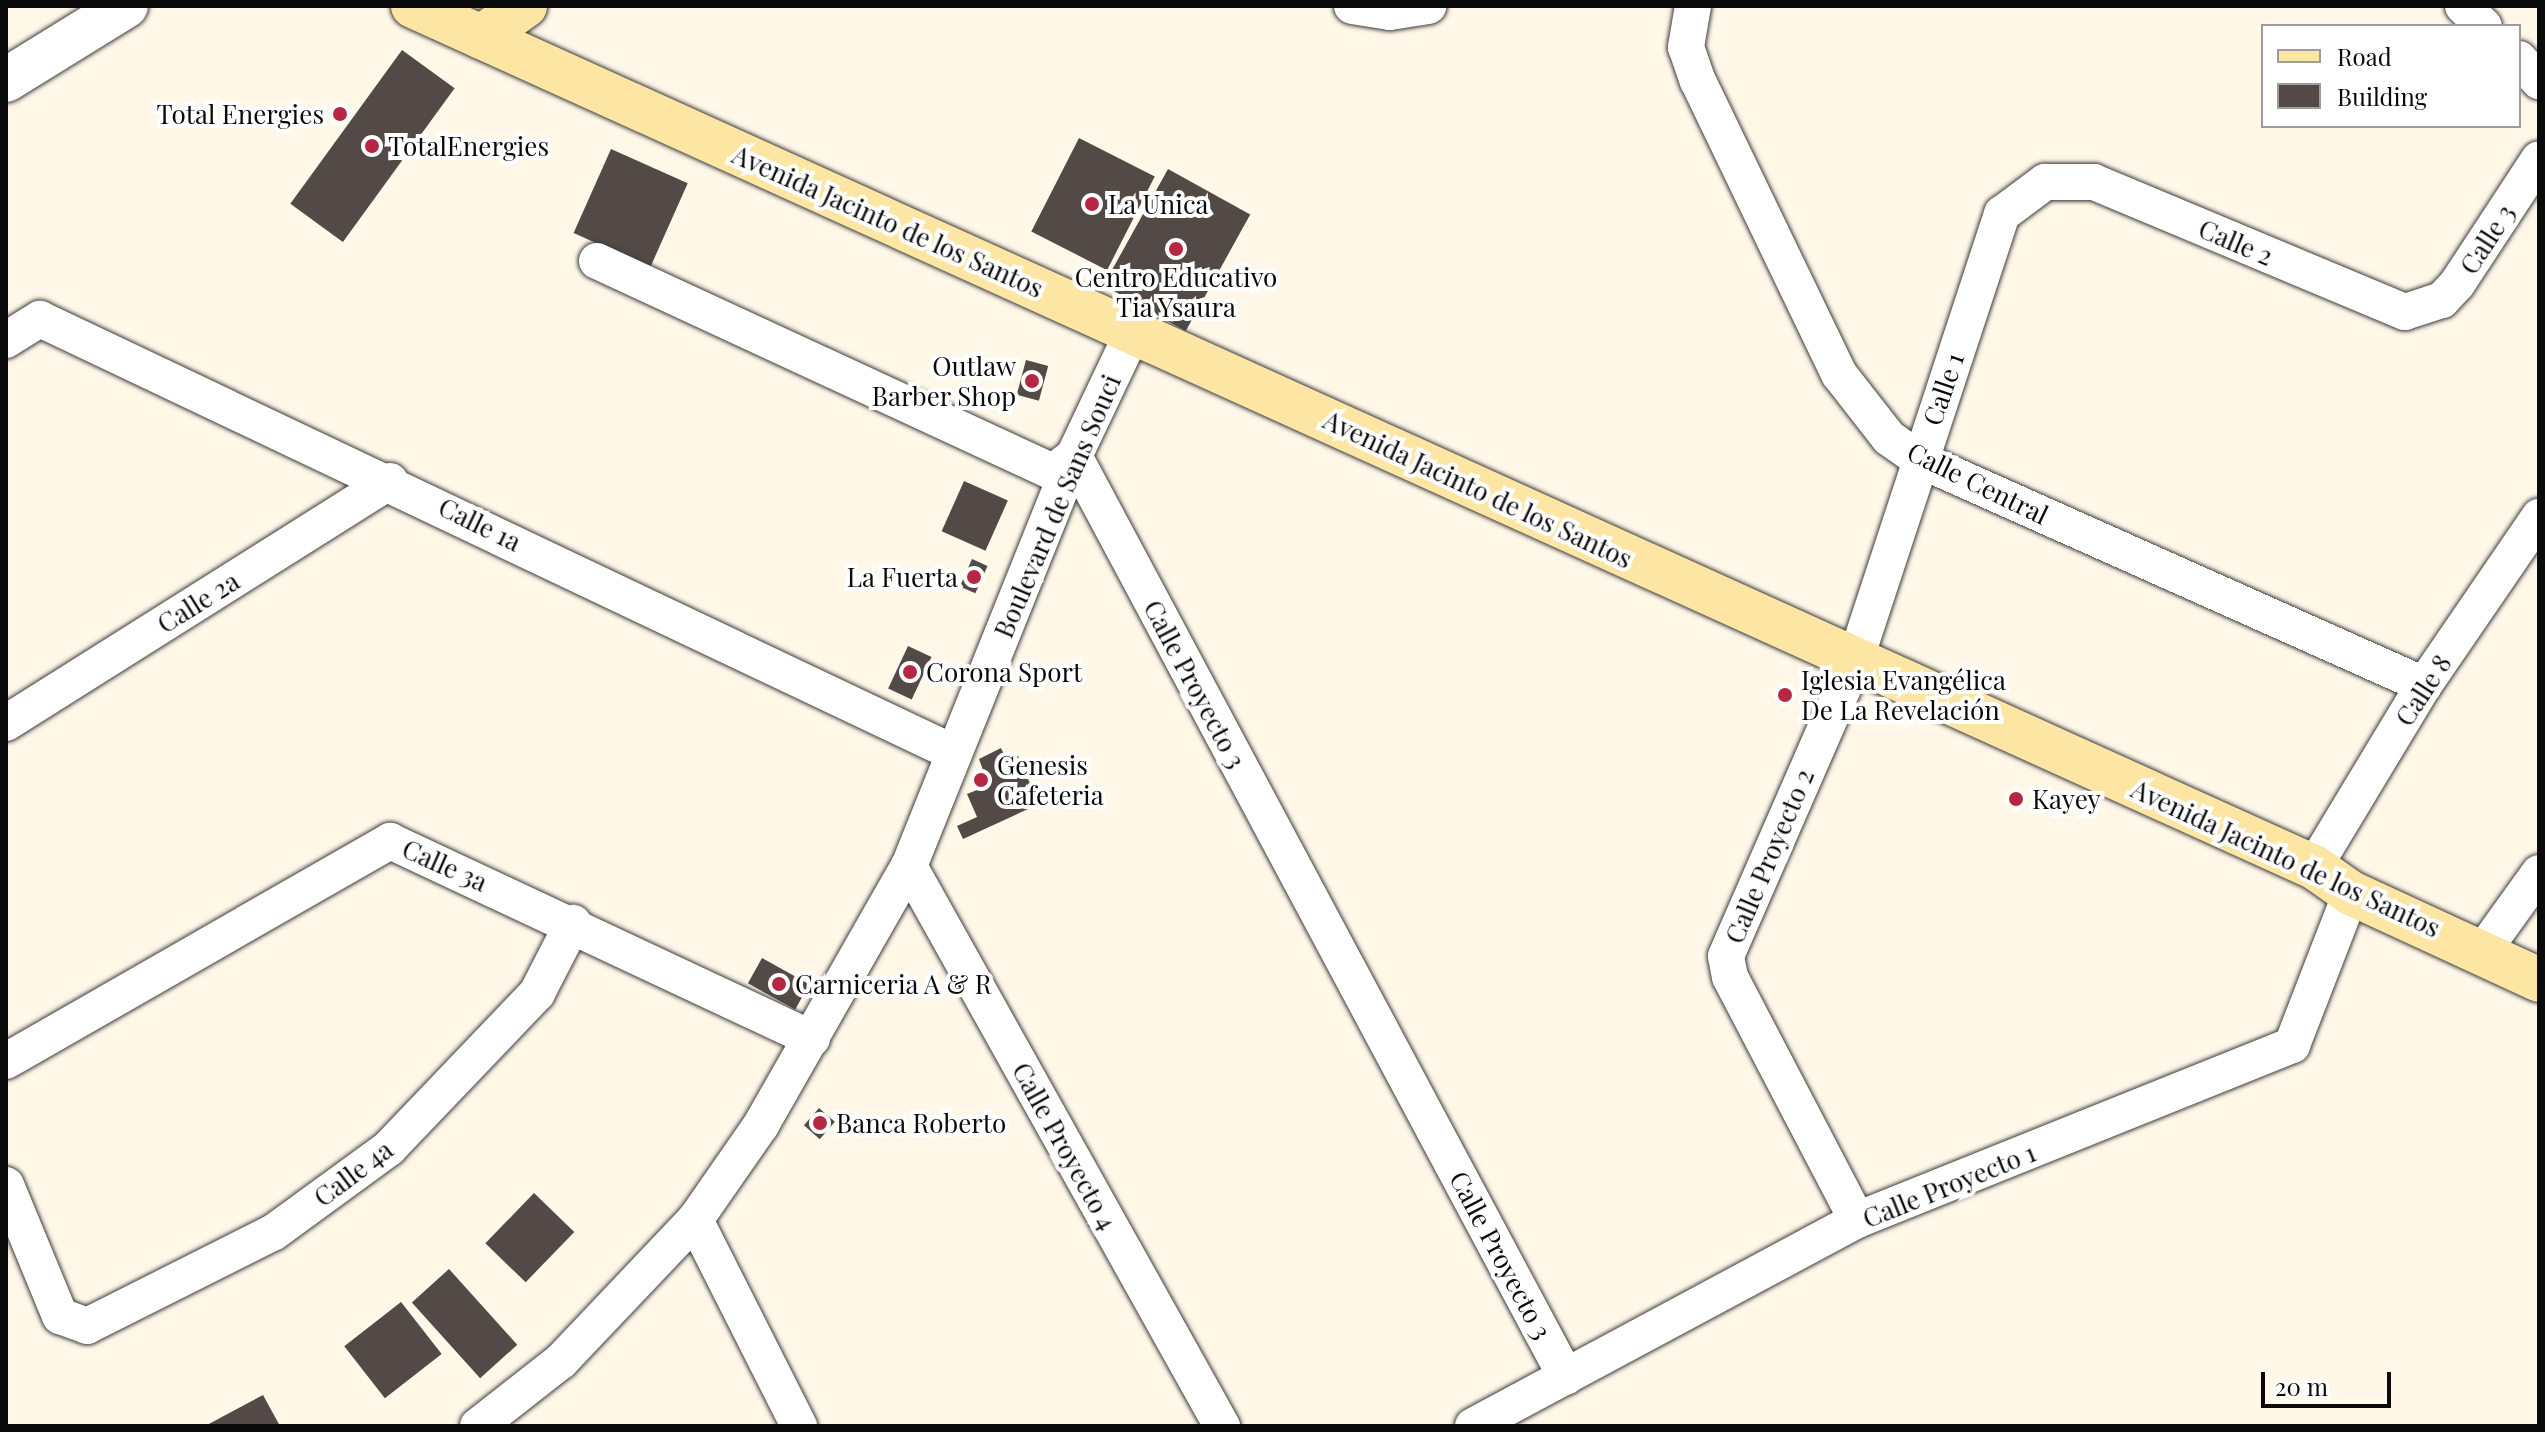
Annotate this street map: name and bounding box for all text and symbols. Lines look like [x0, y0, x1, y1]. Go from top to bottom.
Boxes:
legend [2261, 24, 2521, 128]
text: Road [2337, 40, 2392, 72]
text: Building [2337, 80, 2427, 112]
place label: Total Energies [156, 98, 324, 130]
marker: Total Energies [331, 105, 349, 123]
place label: TotalEnergies [388, 130, 549, 162]
marker: TotalEnergies [363, 137, 381, 155]
street label: Avenida Jacinto de los Santos [727, 138, 1049, 304]
place label: La Unica [1108, 188, 1209, 220]
marker: La Unica [1083, 195, 1101, 213]
street label: Calle 3 [2453, 198, 2521, 280]
street label: Calle 2 [2194, 212, 2278, 272]
marker: Centro Educativo Tia Ysaura [1167, 240, 1185, 258]
place label: Centro Educativo Tia Ysaura [1075, 261, 1277, 322]
street label: Calle 1 [1916, 349, 1970, 429]
place label: Outlaw Barber Shop [871, 350, 1016, 412]
street label: Boulevard de Sans Souci [987, 370, 1127, 642]
marker: Outlaw Barber Shop [1023, 372, 1041, 390]
street label: Avenida Jacinto de los Santos [1318, 403, 1638, 575]
street label: Calle Central [1902, 435, 2054, 531]
street label: Calle 1a [434, 491, 526, 557]
place label: La Fuerta [847, 561, 958, 593]
street label: Calle 2a [151, 565, 245, 639]
marker: La Fuerta [965, 568, 983, 586]
street label: Calle Proyecto 3 [1138, 595, 1252, 773]
street label: Calle 8 [2389, 649, 2457, 731]
place label: Corona Sport [926, 656, 1083, 688]
marker: Corona Sport [901, 663, 919, 681]
place label: Iglesia Evangélica De La Revelación [1801, 664, 2006, 726]
marker: Iglesia Evangélica De La Revelación [1776, 686, 1794, 704]
place label: Genesis Cafeteria [997, 749, 1104, 810]
street label: Calle Proyecto 2 [1718, 764, 1820, 948]
marker: Genesis Cafeteria [972, 771, 990, 789]
street label: Avenida Jacinto de los Santos [2126, 772, 2446, 944]
place label: Kayey [2032, 783, 2101, 815]
marker: Kayey [2007, 790, 2025, 808]
street label: Calle 3a [398, 832, 492, 898]
place label: Carniceria A & R [795, 968, 993, 1000]
marker: Carniceria A & R [770, 975, 788, 993]
street label: Calle Proyecto 4 [1006, 1057, 1124, 1235]
place label: Banca Roberto [836, 1107, 1007, 1139]
marker: Banca Roberto [811, 1114, 829, 1132]
street label: Calle 4a [307, 1133, 399, 1213]
street label: Calle Proyecto 1 [1858, 1136, 2040, 1234]
street label: Calle Proyecto 3 [1444, 1166, 1558, 1344]
scale bar [2265, 1356, 2395, 1406]
text: 20 m [2275, 1370, 2328, 1402]

